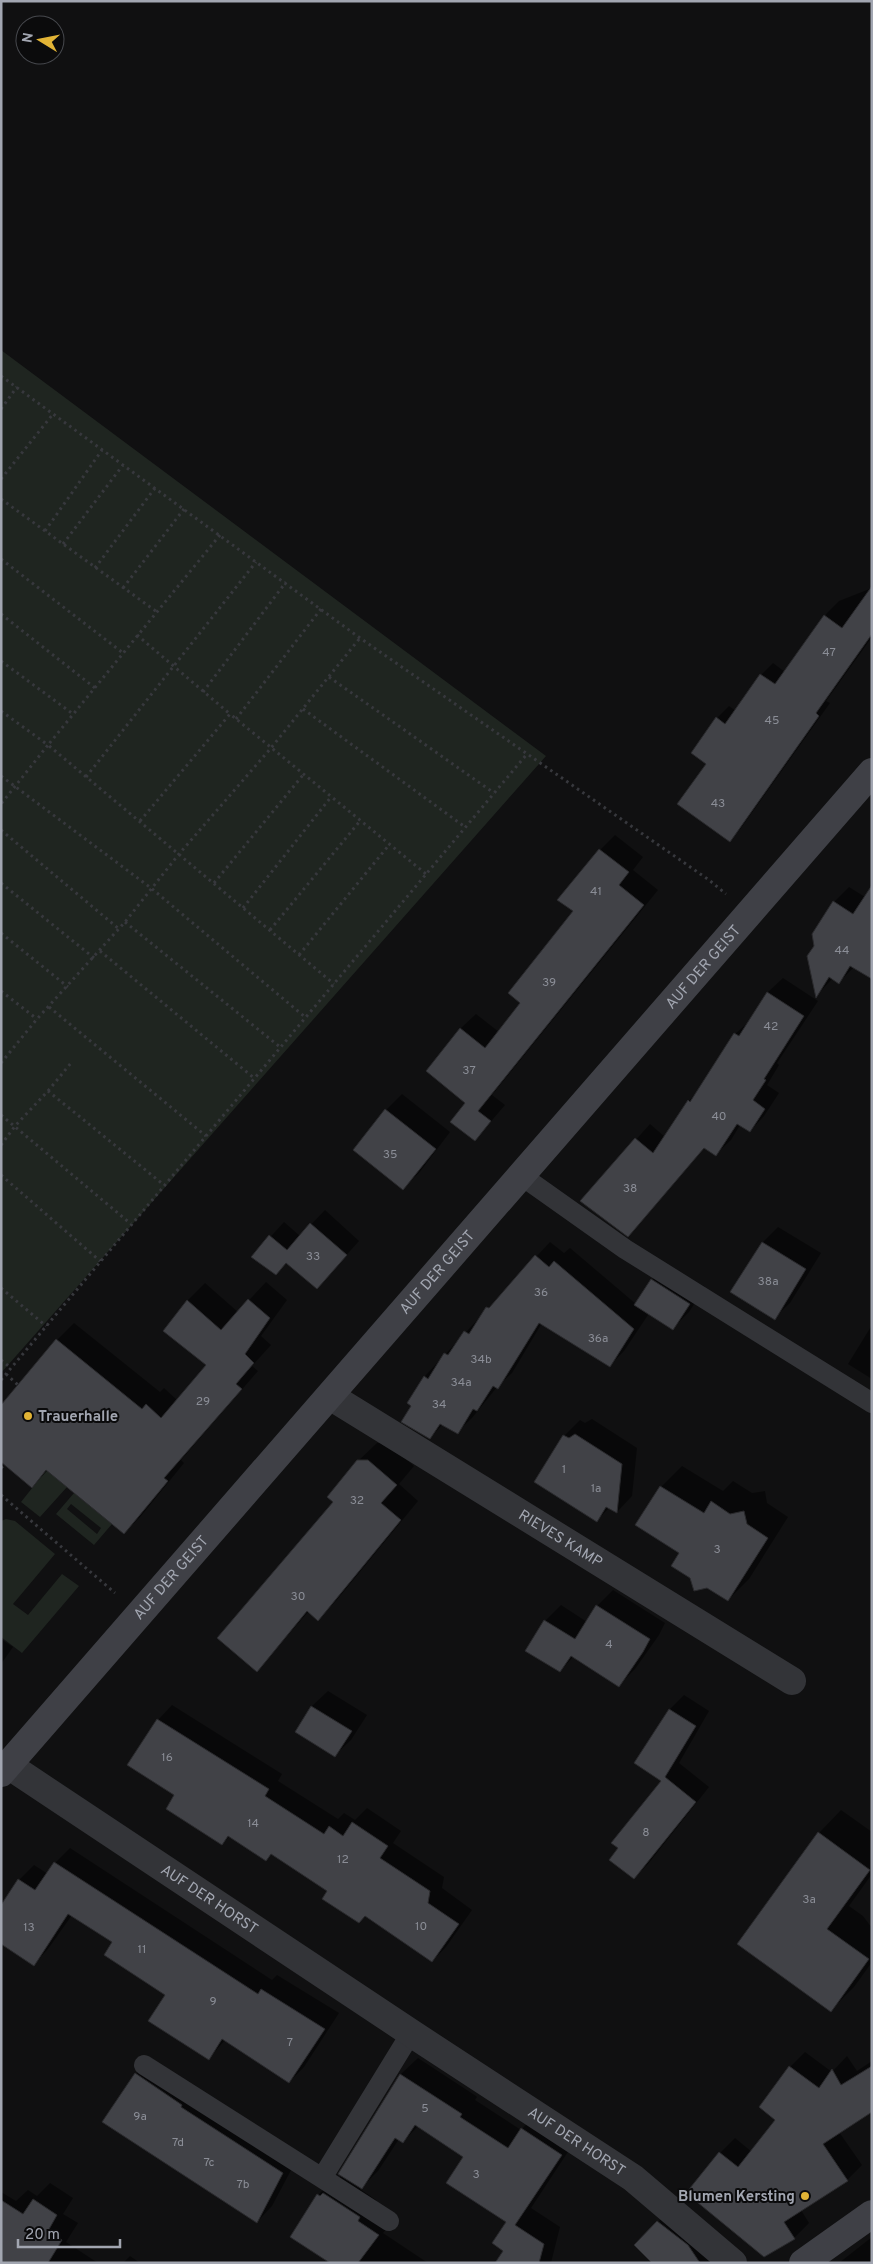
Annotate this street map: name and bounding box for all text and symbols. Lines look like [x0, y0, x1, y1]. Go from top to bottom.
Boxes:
north arrow [15, 15, 65, 65]
text: N [19, 32, 38, 44]
house number: 47 [822, 645, 836, 661]
house number: 45 [765, 713, 779, 729]
house number: 43 [711, 796, 725, 812]
house number: 41 [590, 884, 602, 900]
street label: AUF DER GEIST [662, 922, 746, 1014]
house number: 44 [835, 943, 849, 959]
house number: 39 [542, 975, 556, 991]
house number: 42 [764, 1019, 778, 1035]
house number: 37 [462, 1063, 476, 1079]
house number: 40 [711, 1109, 727, 1125]
house number: 35 [383, 1147, 397, 1163]
house number: 38 [623, 1181, 637, 1197]
street label: AUF DER GEIST [396, 1227, 480, 1319]
house number: 33 [306, 1249, 320, 1265]
house number: 38a [758, 1274, 778, 1290]
house number: 36 [534, 1285, 548, 1301]
house number: 36a [588, 1331, 608, 1347]
house number: 34b [470, 1352, 492, 1368]
house number: 34a [451, 1375, 472, 1391]
house number: 29 [196, 1394, 210, 1410]
house number: 34 [432, 1397, 446, 1413]
place label: Trauerhalle [38, 1408, 118, 1427]
marker: Trauerhalle [22, 1410, 34, 1422]
house number: 1 [562, 1462, 566, 1478]
house number: 1a [591, 1481, 601, 1497]
house number: 32 [350, 1493, 364, 1509]
street label: RIEVES KAMP [514, 1507, 605, 1573]
street label: AUF DER GEIST [130, 1532, 214, 1624]
house number: 3 [713, 1542, 721, 1558]
house number: 30 [291, 1589, 305, 1605]
house number: 4 [605, 1637, 613, 1653]
house number: 16 [161, 1750, 173, 1766]
house number: 14 [247, 1816, 259, 1832]
house number: 8 [642, 1825, 650, 1841]
house number: 12 [337, 1852, 349, 1868]
street label: AUF DER HORST [156, 1861, 261, 1939]
house number: 3a [802, 1892, 816, 1908]
house number: 10 [415, 1919, 427, 1935]
house number: 13 [23, 1920, 35, 1936]
house number: 11 [138, 1942, 146, 1958]
house number: 9 [209, 1994, 217, 2010]
house number: 7 [287, 2035, 293, 2051]
house number: 5 [421, 2101, 429, 2117]
street label: AUF DER HORST [523, 2104, 628, 2181]
house number: 9a [133, 2109, 147, 2125]
house number: 7d [172, 2135, 184, 2151]
house number: 7c [203, 2155, 215, 2171]
house number: 3 [472, 2167, 480, 2183]
house number: 7b [236, 2177, 250, 2193]
place label: Blumen Kersting [678, 2188, 795, 2207]
marker: Blumen Kersting [799, 2190, 811, 2202]
scale bar [18, 2216, 120, 2248]
text: 20 m [25, 2226, 60, 2245]

